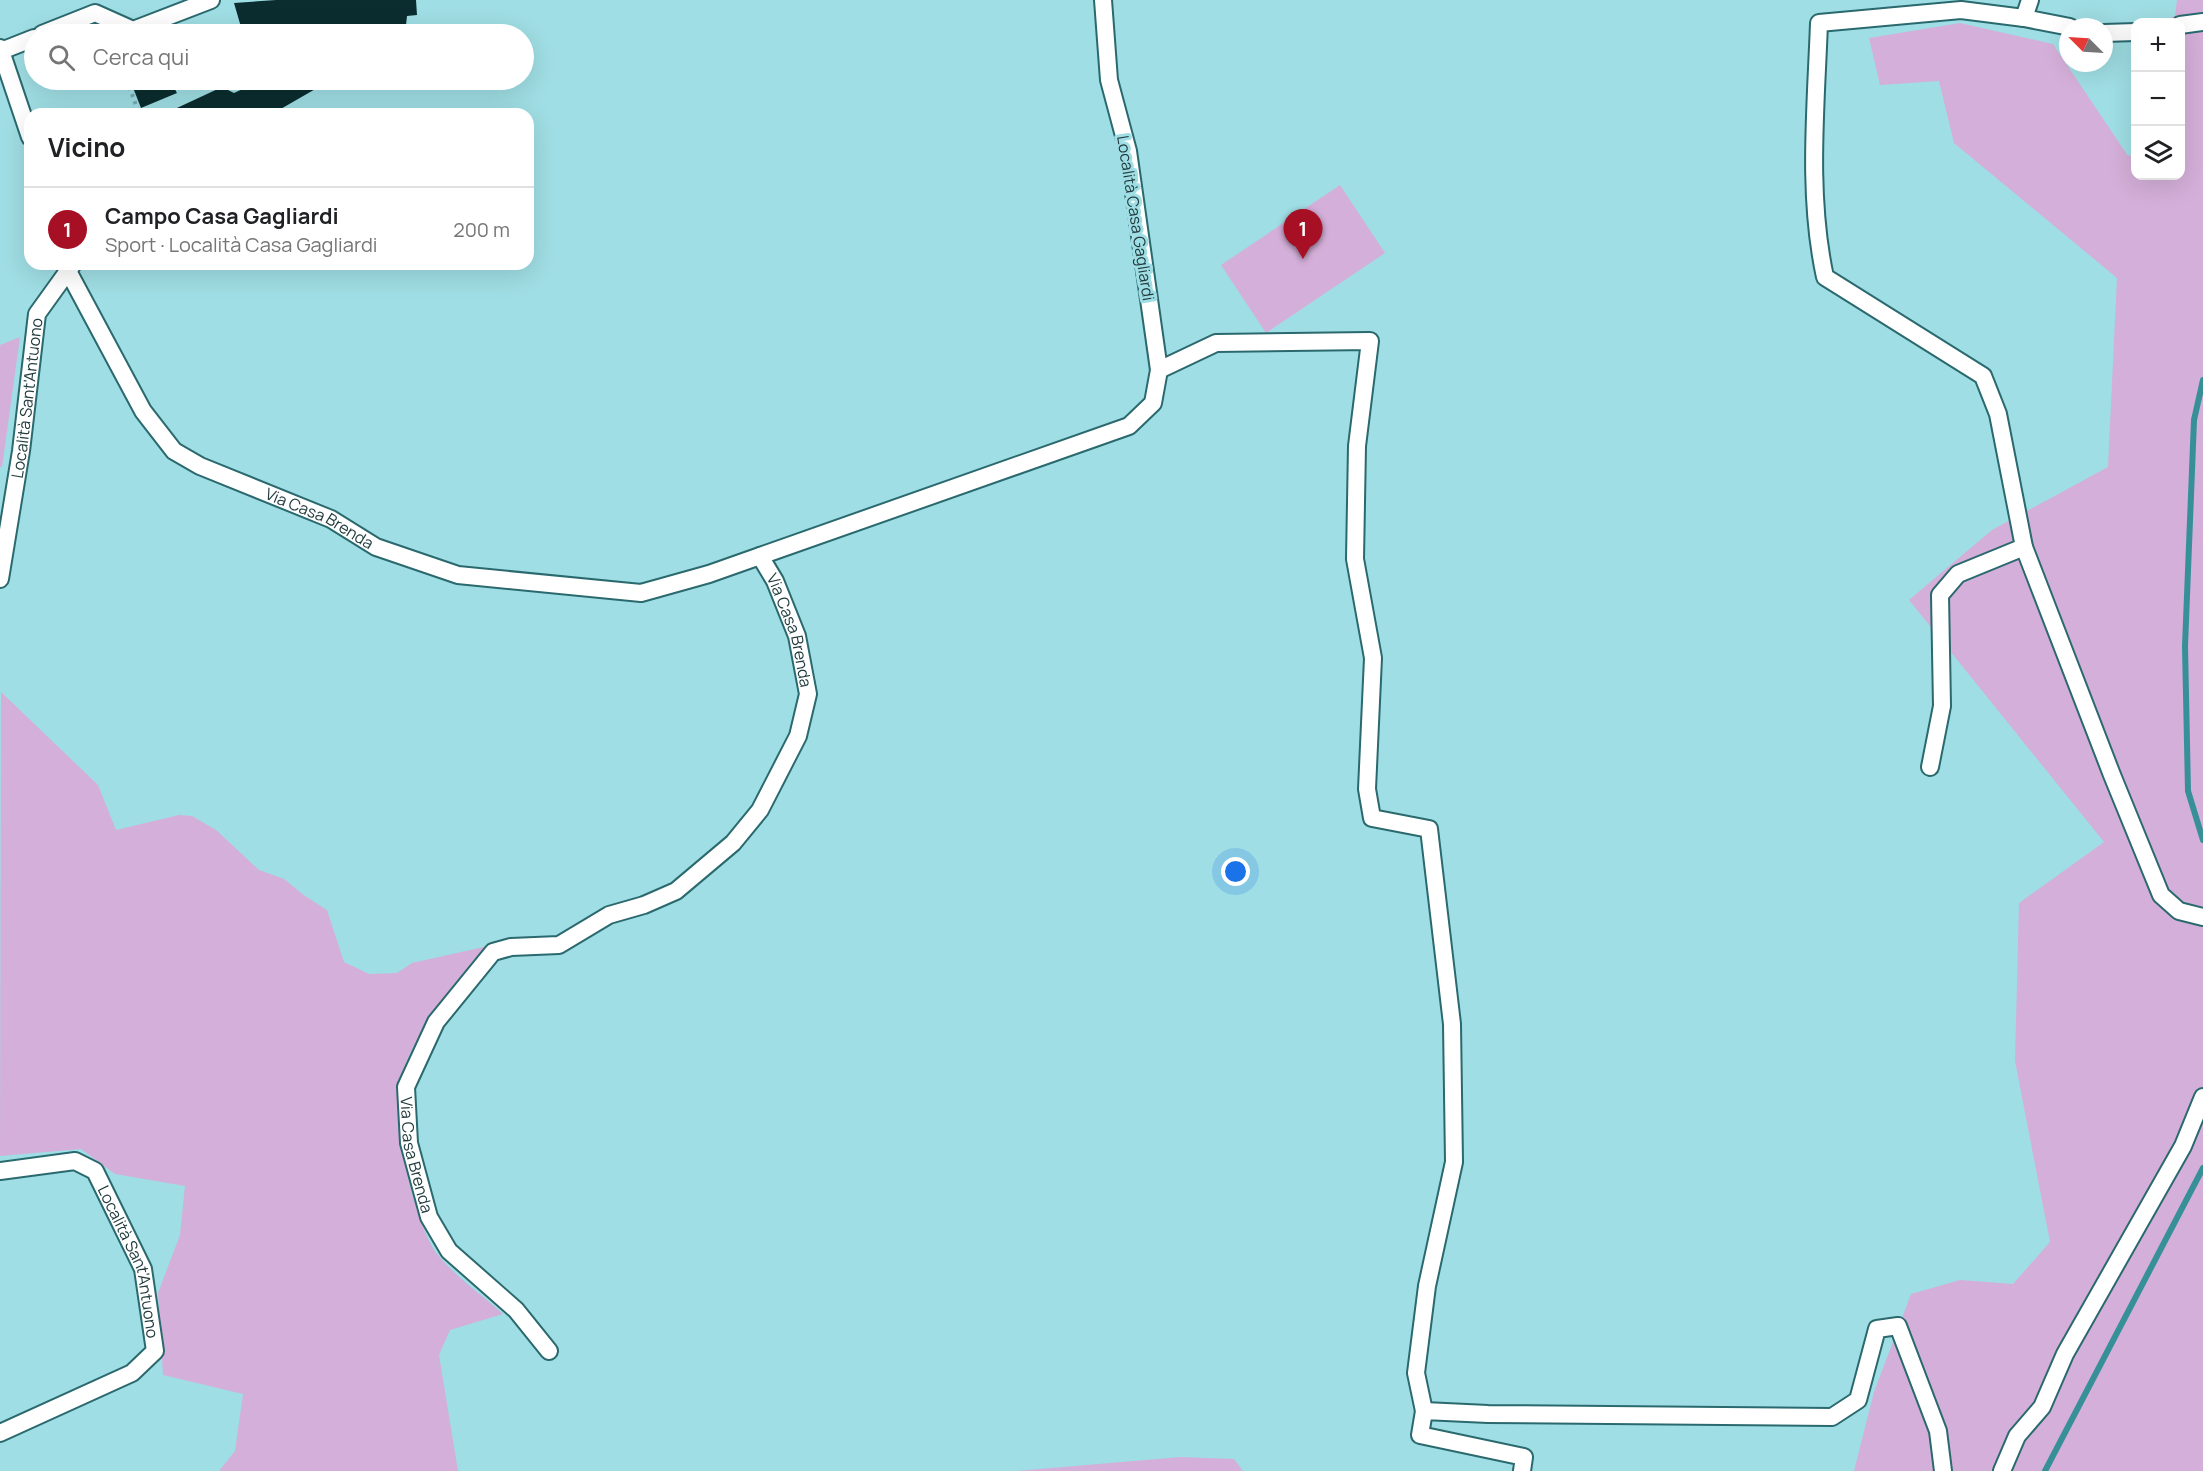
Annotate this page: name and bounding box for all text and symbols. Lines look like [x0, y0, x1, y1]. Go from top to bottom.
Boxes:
north arrow [2059, 18, 2113, 72]
map controls [2131, 18, 2185, 180]
button: + [2131, 18, 2185, 72]
search box [24, 24, 534, 90]
icon: search [45, 41, 78, 74]
text: Cerca qui [93, 42, 189, 72]
button: − [2131, 72, 2185, 126]
button: layers [2131, 126, 2185, 180]
text: Vicino [48, 129, 125, 165]
street label: Località Casa Gagliardi [1112, 134, 1160, 302]
text: Campo Casa Gagliardi [105, 201, 339, 231]
pin: 1 [1284, 210, 1322, 259]
text: 1 [63, 216, 72, 243]
text: 200 m [453, 216, 510, 243]
text: Sport · Località Casa Gagliardi [105, 231, 377, 258]
street label: Località Sant'Antuono [6, 317, 47, 480]
street label: Via Casa Brenda [262, 483, 378, 554]
street label: Via Casa Brenda [762, 569, 817, 689]
your location [1221, 857, 1250, 886]
street label: Via Casa Brenda [396, 1096, 438, 1215]
street label: Località Sant'Antuono [93, 1182, 164, 1339]

